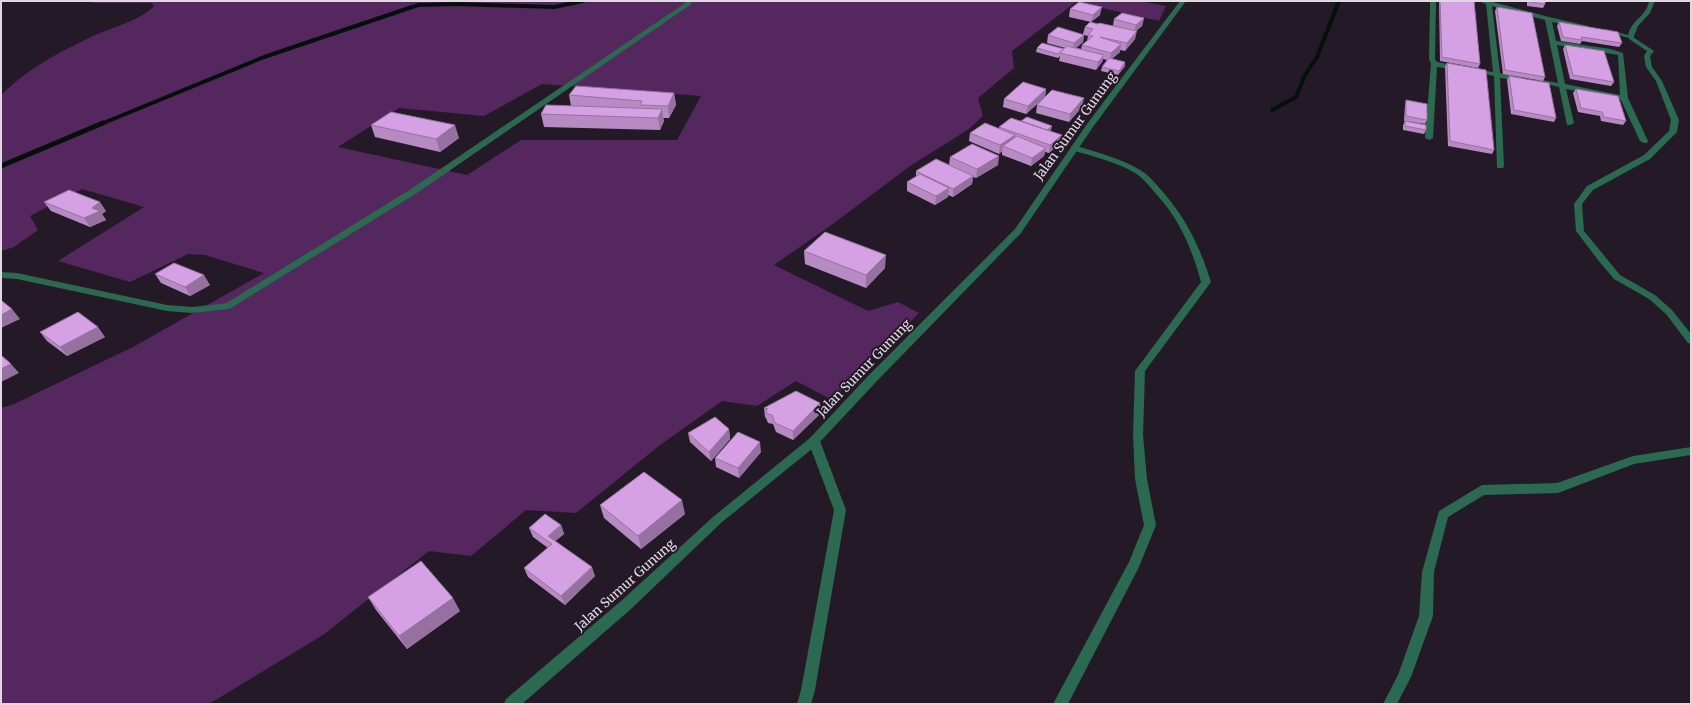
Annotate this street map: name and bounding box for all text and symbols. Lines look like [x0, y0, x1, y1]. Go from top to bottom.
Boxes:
street label: Jalan Sumur Gunung [1029, 68, 1120, 184]
street label: Jalan Sumur Gunung [812, 315, 915, 421]
street label: Jalan Sumur Gunung [570, 535, 679, 635]

